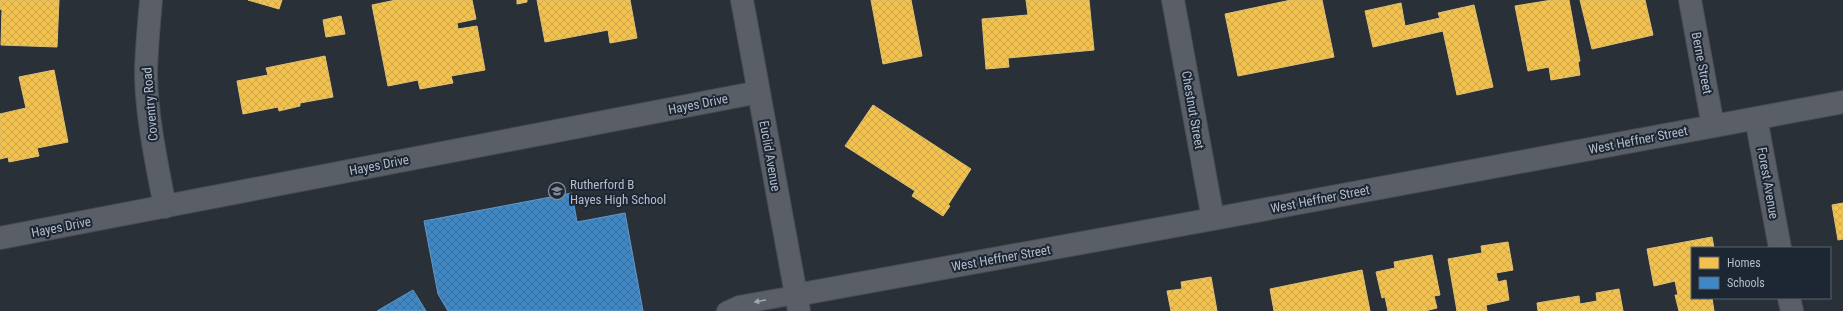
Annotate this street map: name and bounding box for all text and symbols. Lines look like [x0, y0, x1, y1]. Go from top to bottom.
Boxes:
street label: Berne Street [1689, 31, 1715, 95]
street label: Coventry Road [139, 66, 161, 142]
street label: Chestnut Street [1179, 70, 1207, 151]
street label: Hayes Drive [667, 91, 729, 117]
street label: Euclid Avenue [756, 120, 784, 192]
street label: West Heffner Street [1587, 123, 1689, 157]
street label: Forest Avenue [1754, 146, 1782, 220]
street label: Hayes Drive [348, 152, 410, 178]
place label: Rutherford B Hayes High School [570, 177, 666, 207]
school or university icon: Rutherford B Hayes High School [547, 181, 567, 201]
street label: West Heffner Street [1269, 182, 1371, 216]
street label: Hayes Drive [30, 214, 92, 240]
street label: West Heffner Street [950, 242, 1052, 274]
legend [1691, 247, 1831, 299]
text: Homes [1727, 256, 1761, 270]
text: Schools [1727, 276, 1765, 290]
one-way arrow [754, 299, 766, 305]

